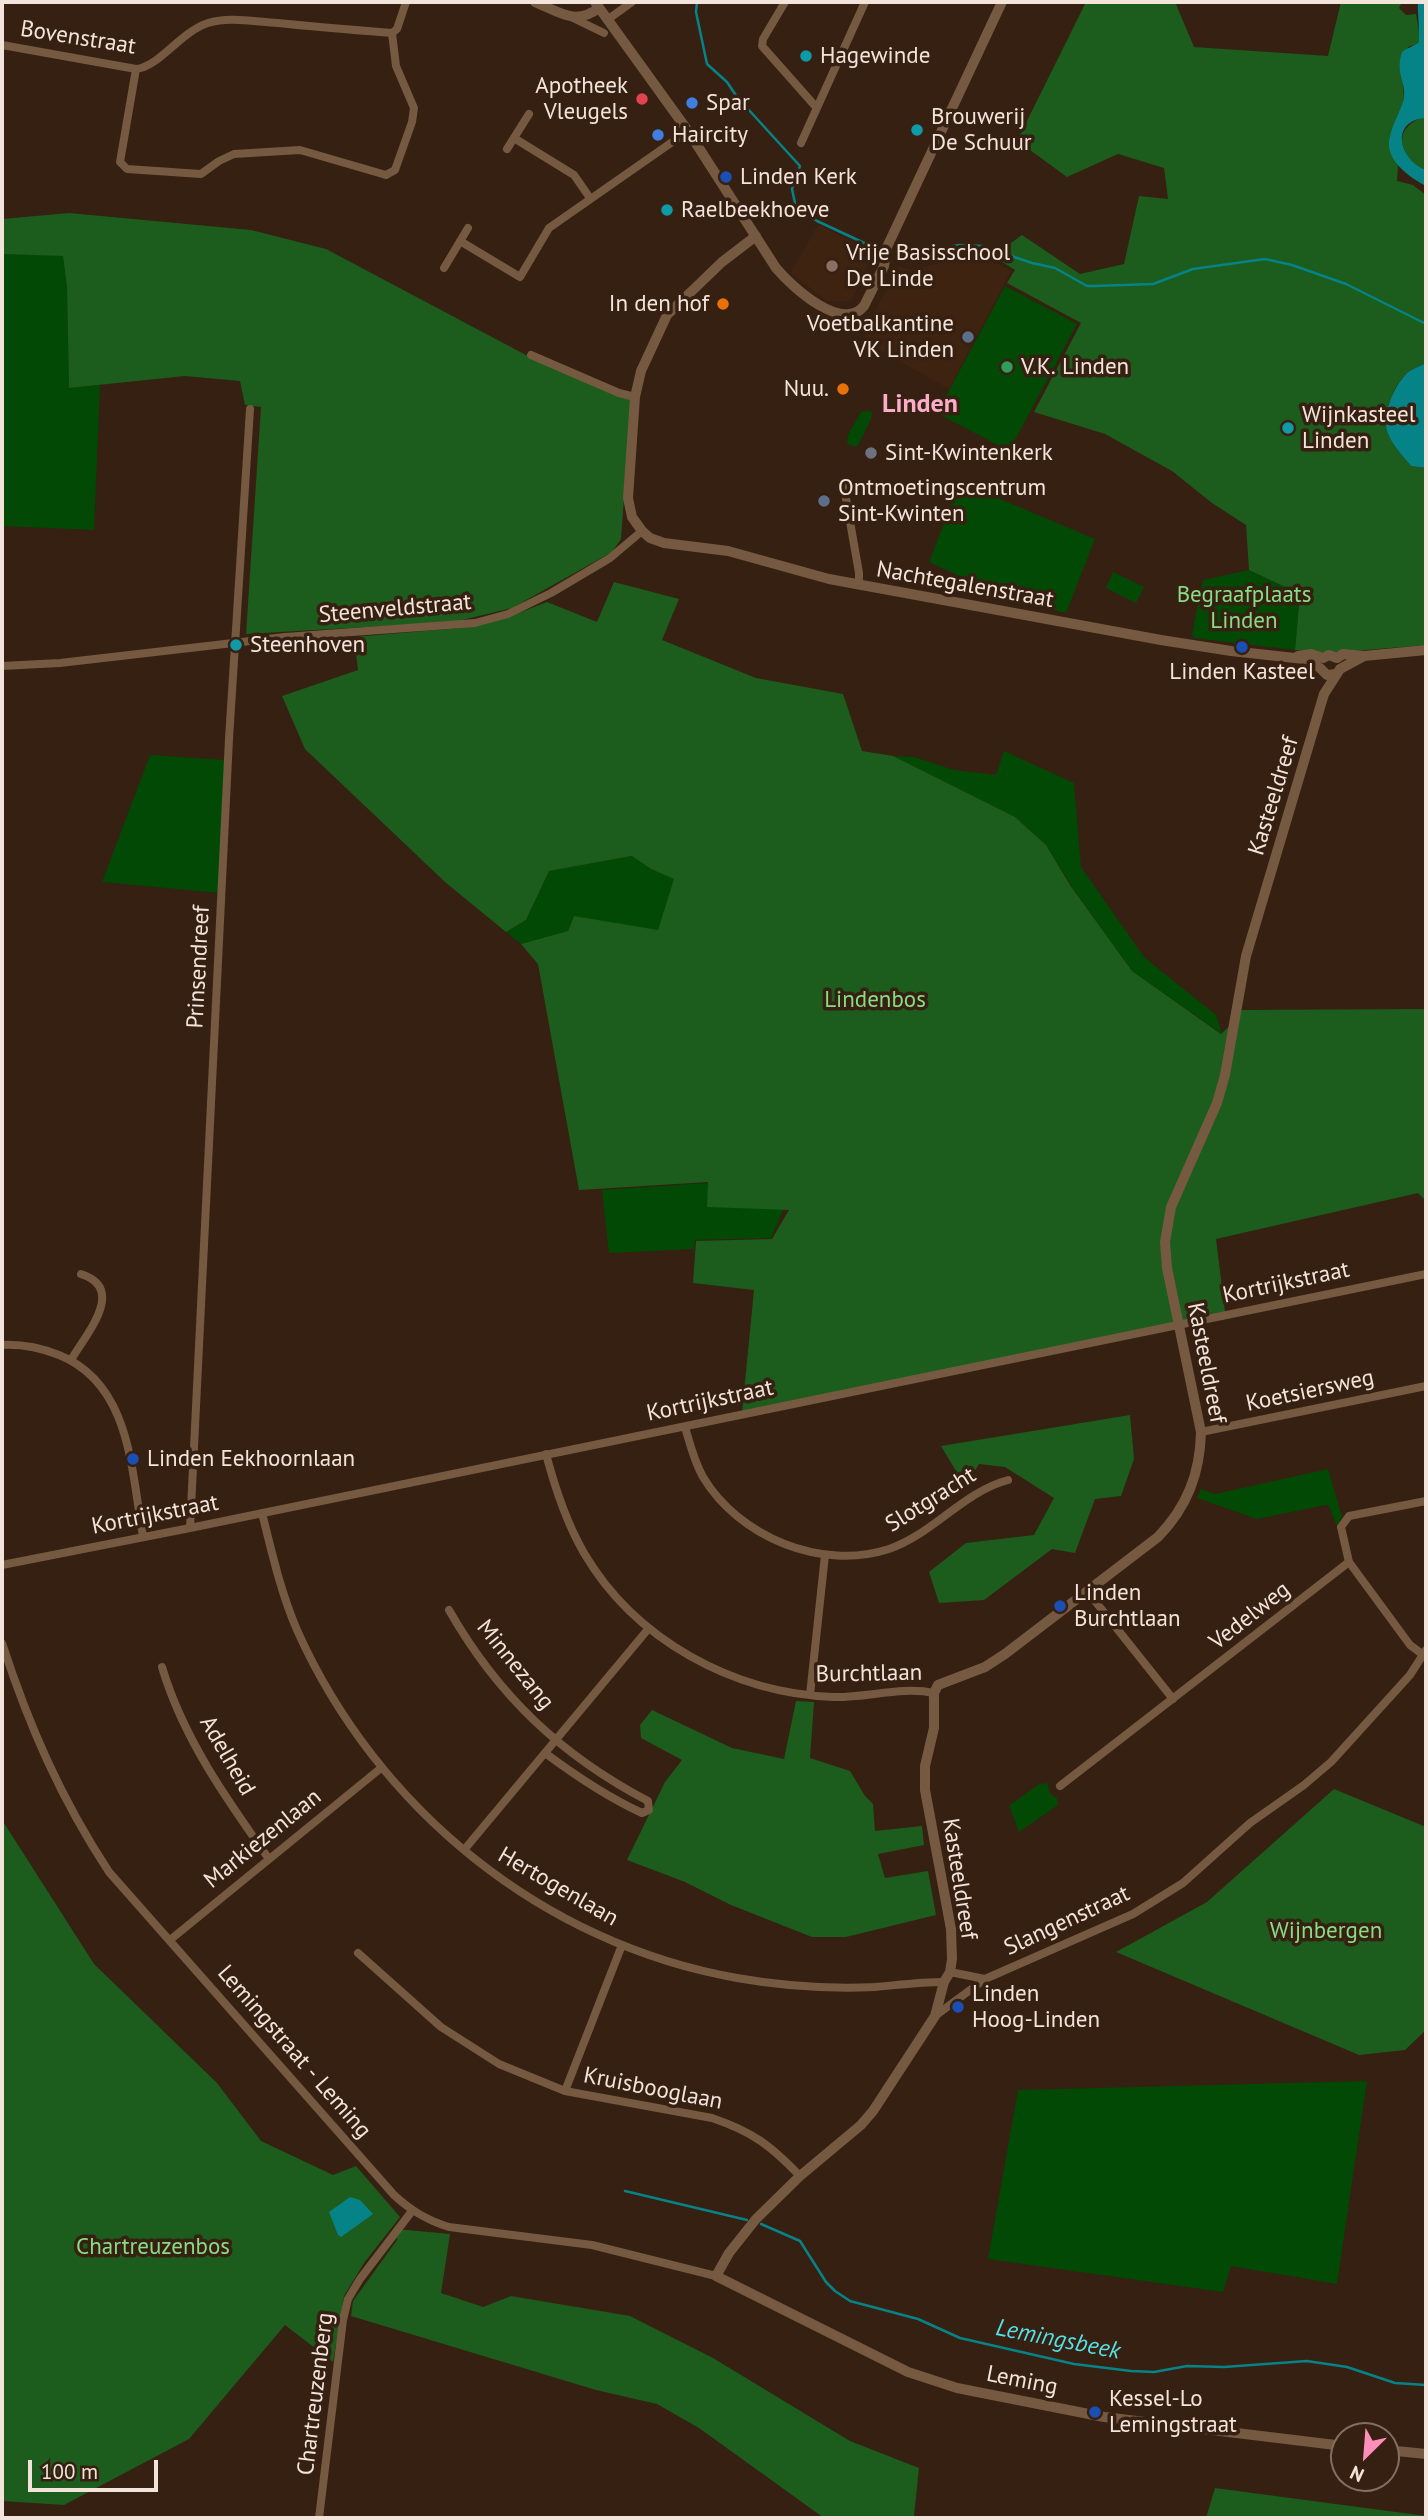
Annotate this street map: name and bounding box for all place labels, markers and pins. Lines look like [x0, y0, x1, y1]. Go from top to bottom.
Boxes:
place label: Hagewinde [820, 42, 930, 70]
marker: Hagewinde [798, 48, 814, 64]
place label: Apotheek Vleugels [535, 72, 628, 126]
place label: Spar [706, 89, 750, 117]
marker: Apotheek Vleugels [634, 91, 650, 107]
marker: Spar [684, 95, 700, 111]
place label: Brouwerij De Schuur [931, 103, 1032, 157]
place label: Haircity [672, 121, 748, 149]
marker: Brouwerij De Schuur [909, 122, 925, 138]
marker: Haircity [650, 127, 666, 143]
place label: Linden Kerk [740, 163, 857, 191]
marker: Linden Kerk [718, 169, 734, 185]
place label: Raelbeekhoeve [681, 196, 829, 224]
marker: Raelbeekhoeve [659, 202, 675, 218]
place label: Vrije Basisschool De Linde [846, 239, 1010, 293]
marker: Vrije Basisschool De Linde [824, 258, 840, 274]
place label: In den hof [609, 290, 709, 318]
marker: In den hof [715, 296, 731, 312]
place label: Voetbalkantine VK Linden [807, 310, 954, 364]
marker: Voetbalkantine VK Linden [960, 329, 976, 345]
place label: V.K. Linden [1021, 353, 1129, 381]
marker: V.K. Linden [999, 359, 1015, 375]
place label: Nuu. [784, 375, 829, 403]
marker: Nuu. [835, 381, 851, 397]
place label: Wijnkasteel Linden [1302, 401, 1415, 455]
marker: Wijnkasteel Linden [1280, 420, 1296, 436]
place label: Sint-Kwintenkerk [885, 439, 1053, 467]
marker: Sint-Kwintenkerk [863, 445, 879, 461]
place label: Ontmoetingscentrum Sint-Kwinten [838, 474, 1046, 528]
marker: Ontmoetingscentrum Sint-Kwinten [816, 493, 832, 509]
place label: Steenhoven [250, 631, 365, 659]
marker: Steenhoven [228, 637, 244, 653]
marker: Linden Kasteel [1234, 639, 1250, 655]
place label: Linden Kasteel [1169, 658, 1315, 686]
place label: Linden Eekhoornlaan [147, 1445, 355, 1473]
marker: Linden Eekhoornlaan [125, 1451, 141, 1467]
place label: Linden Burchtlaan [1074, 1579, 1181, 1633]
marker: Linden Burchtlaan [1052, 1598, 1068, 1614]
place label: Linden Hoog-Linden [972, 1980, 1100, 2034]
marker: Linden Hoog-Linden [950, 1999, 966, 2015]
place label: Kessel-Lo Lemingstraat [1109, 2385, 1237, 2439]
marker: Kessel-Lo Lemingstraat [1087, 2404, 1103, 2420]

